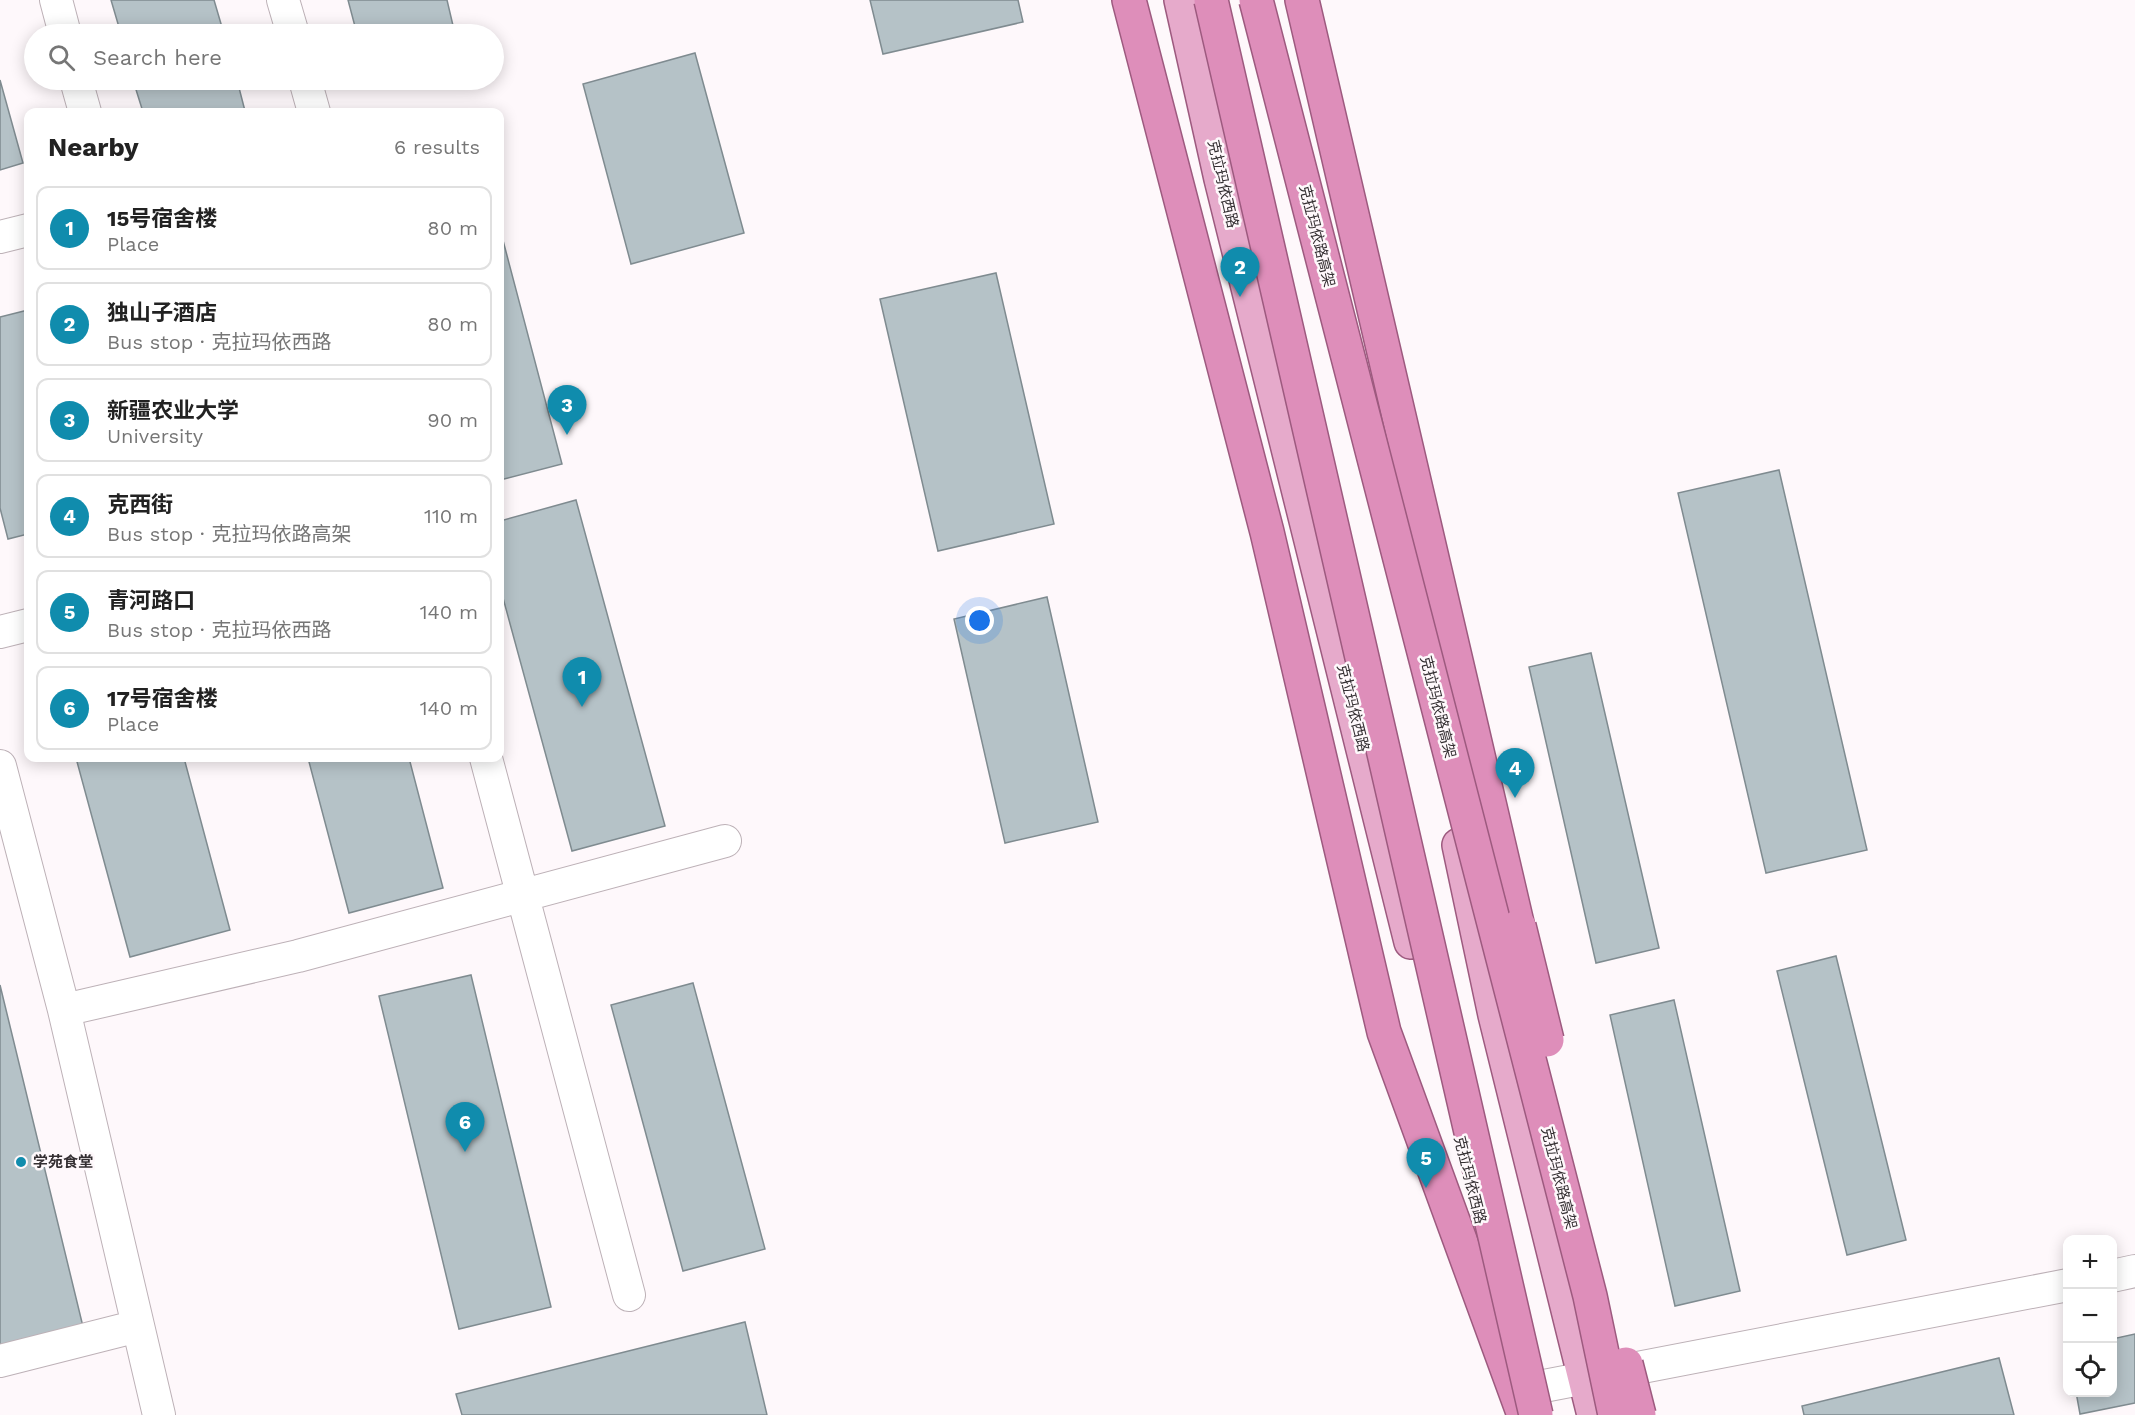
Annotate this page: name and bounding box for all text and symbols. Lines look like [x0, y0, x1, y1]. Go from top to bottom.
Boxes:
search box [24, 24, 504, 90]
icon: search [45, 41, 78, 74]
text: Search here [93, 45, 222, 70]
text: Nearby [48, 132, 139, 162]
text: 6 results [394, 135, 480, 159]
street label: 克拉玛依西路 [1204, 138, 1242, 230]
street label: 克拉玛依路高架 [1296, 183, 1338, 289]
text: 15号宿舍楼 [107, 206, 217, 231]
text: 1 [65, 216, 74, 240]
text: 80 m [427, 216, 478, 240]
text: Place [107, 232, 159, 256]
pin: 2 [1220, 248, 1260, 297]
text: 独山子酒店 [107, 300, 217, 325]
text: 2 [64, 312, 75, 336]
text: 80 m [427, 312, 478, 336]
text: Bus stop · 克拉玛依西路 [107, 330, 331, 354]
pin: 3 [548, 386, 586, 435]
text: 新疆农业大学 [107, 398, 239, 423]
text: 3 [64, 408, 75, 432]
text: 90 m [427, 408, 478, 432]
text: University [107, 424, 203, 448]
text: 克西街 [107, 492, 173, 517]
text: 4 [63, 504, 76, 528]
text: 110 m [424, 504, 478, 528]
text: Bus stop · 克拉玛依路高架 [107, 522, 351, 546]
text: 青河路口 [107, 588, 195, 613]
text: 5 [64, 600, 75, 624]
text: 140 m [420, 600, 478, 624]
your location [965, 606, 994, 635]
text: Bus stop · 克拉玛依西路 [107, 618, 331, 642]
street label: 克拉玛依路高架 [1417, 654, 1459, 760]
pin: 1 [562, 658, 602, 707]
street label: 克拉玛依西路 [1333, 662, 1373, 754]
text: 17号宿舍楼 [107, 686, 218, 711]
text: 6 [63, 696, 76, 720]
text: 140 m [420, 696, 478, 720]
text: Place [107, 712, 159, 736]
pin: 4 [1496, 748, 1534, 798]
pin: 6 [446, 1102, 484, 1152]
street label: 克拉玛依路高架 [1538, 1125, 1580, 1231]
street label: 克拉玛依西路 [1450, 1134, 1490, 1226]
pin: 5 [1406, 1138, 1446, 1188]
place label: 学苑食堂 [33, 1153, 93, 1171]
marker: 学苑食堂 [14, 1155, 28, 1169]
map controls [2063, 1235, 2117, 1397]
button: + [2063, 1235, 2117, 1289]
button: − [2063, 1289, 2117, 1343]
button: locate [2063, 1343, 2117, 1397]

